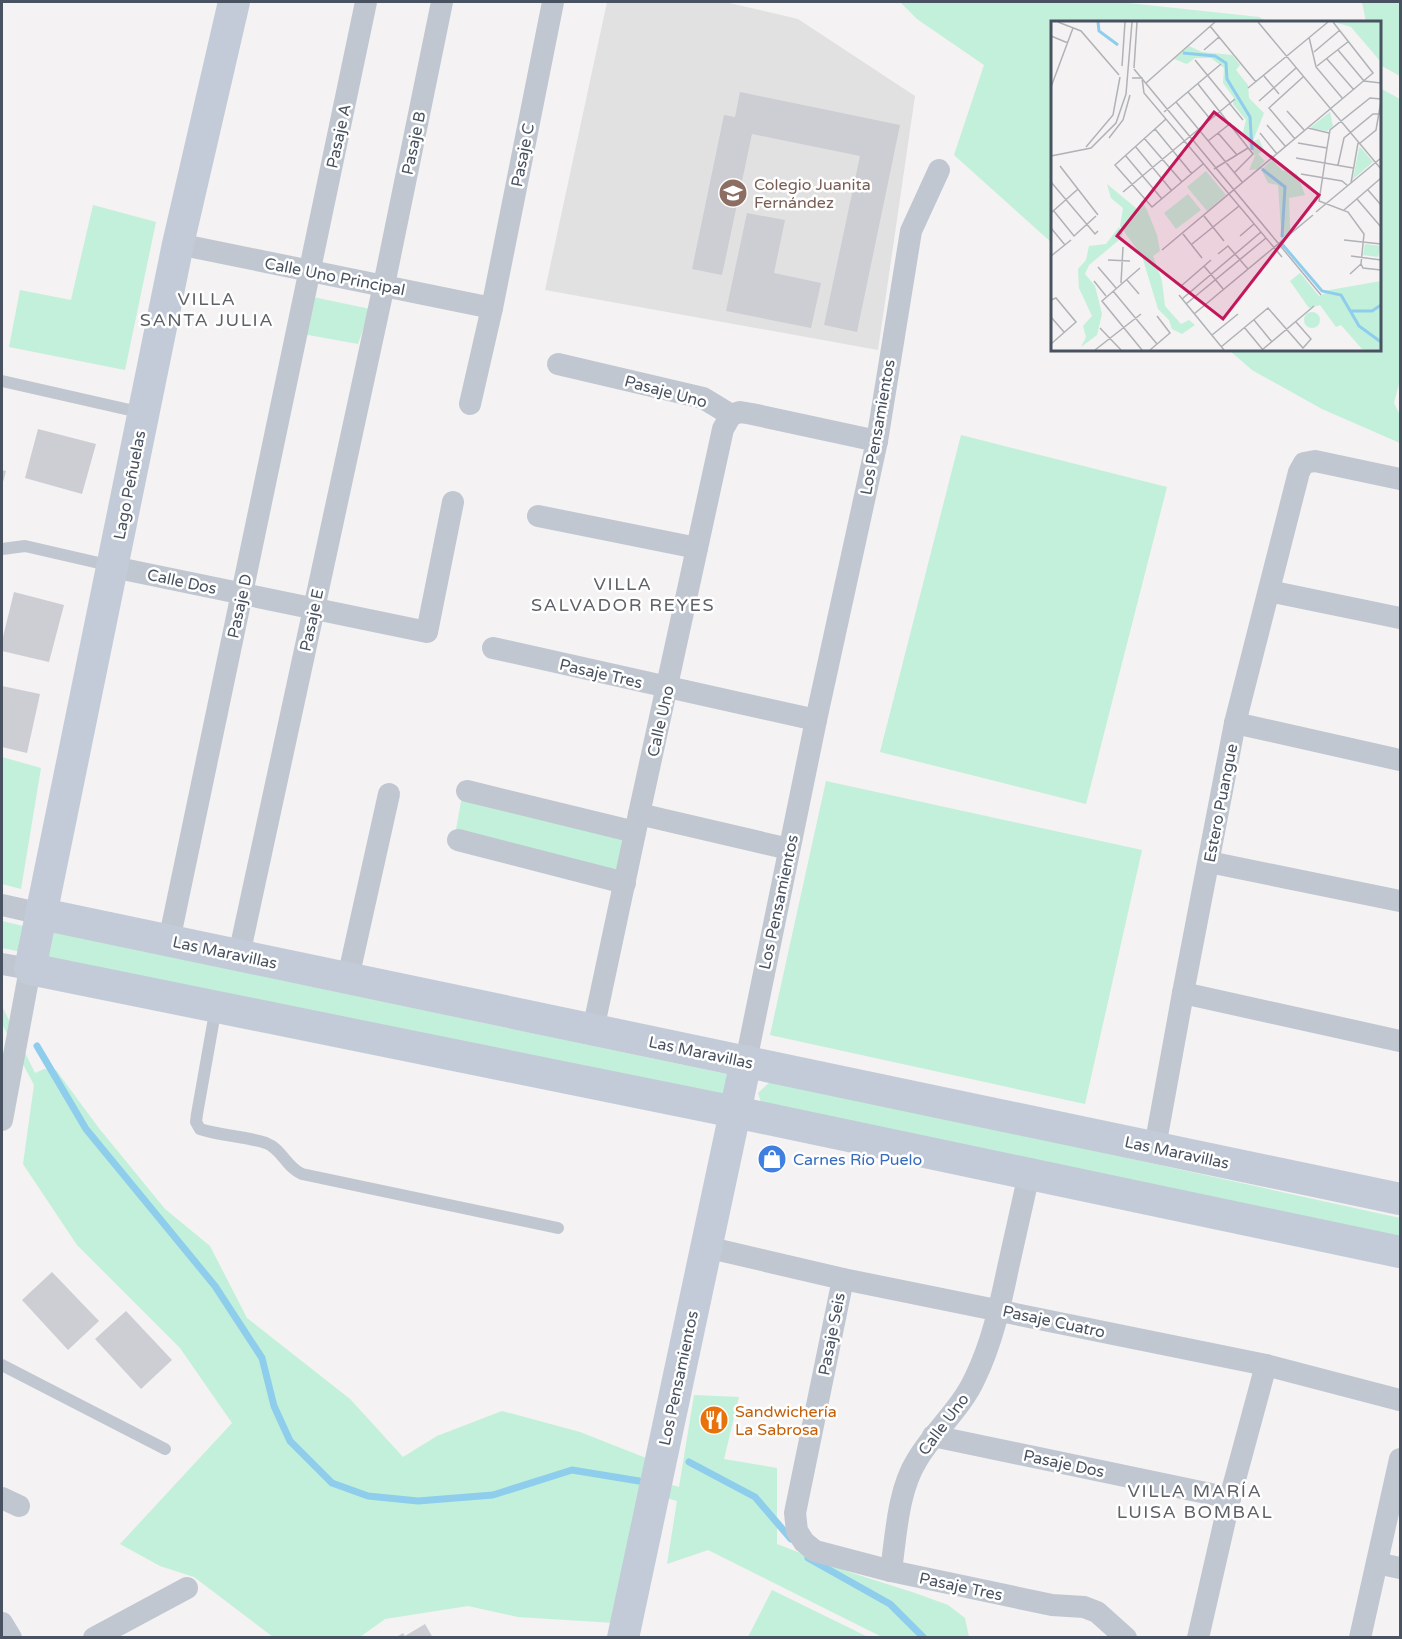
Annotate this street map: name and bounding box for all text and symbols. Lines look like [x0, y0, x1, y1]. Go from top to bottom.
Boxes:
inset map [1051, 21, 1381, 351]
street label: Pasaje A [322, 102, 356, 170]
street label: Pasaje B [398, 110, 430, 177]
street label: Pasaje C [507, 122, 539, 189]
place label: Colegio Juanita Fernández [754, 175, 871, 213]
school or university icon: Colegio Juanita Fernández [717, 177, 749, 209]
street label: Calle Uno Principal [263, 254, 407, 300]
district label: VILLA SANTA JULIA [140, 288, 274, 331]
street label: Los Pensamientos [856, 358, 900, 497]
street label: Pasaje Uno [622, 371, 709, 413]
street label: Lago Peñuelas [110, 429, 150, 542]
street label: Calle Dos [145, 565, 218, 599]
street label: Pasaje D [223, 572, 257, 640]
district label: VILLA SALVADOR REYES [531, 573, 715, 616]
street label: Pasaje E [296, 587, 328, 653]
street label: Pasaje Tres [557, 655, 644, 693]
street label: Calle Uno [643, 684, 679, 759]
street label: Estero Puangue [1200, 742, 1242, 864]
street label: Los Pensamientos [755, 833, 803, 972]
street label: Las Maravillas [171, 932, 279, 974]
street label: Las Maravillas [647, 1032, 755, 1074]
street label: Las Maravillas [1123, 1132, 1231, 1174]
shop icon: Carnes Río Puelo [756, 1143, 788, 1175]
place label: Carnes Río Puelo [793, 1150, 922, 1170]
street label: Pasaje Seis [814, 1291, 850, 1377]
street label: Pasaje Cuatro [1001, 1301, 1107, 1343]
street label: Los Pensamientos [655, 1309, 703, 1448]
street label: Calle Uno [914, 1390, 974, 1460]
place label: Sandwichería La Sabrosa [735, 1402, 837, 1440]
restaurant icon: Sandwichería La Sabrosa [698, 1404, 730, 1436]
street label: Pasaje Dos [1021, 1446, 1106, 1482]
district label: VILLA MARÍA LUISA BOMBAL [1117, 1480, 1273, 1523]
street label: Pasaje Tres [917, 1568, 1004, 1606]

